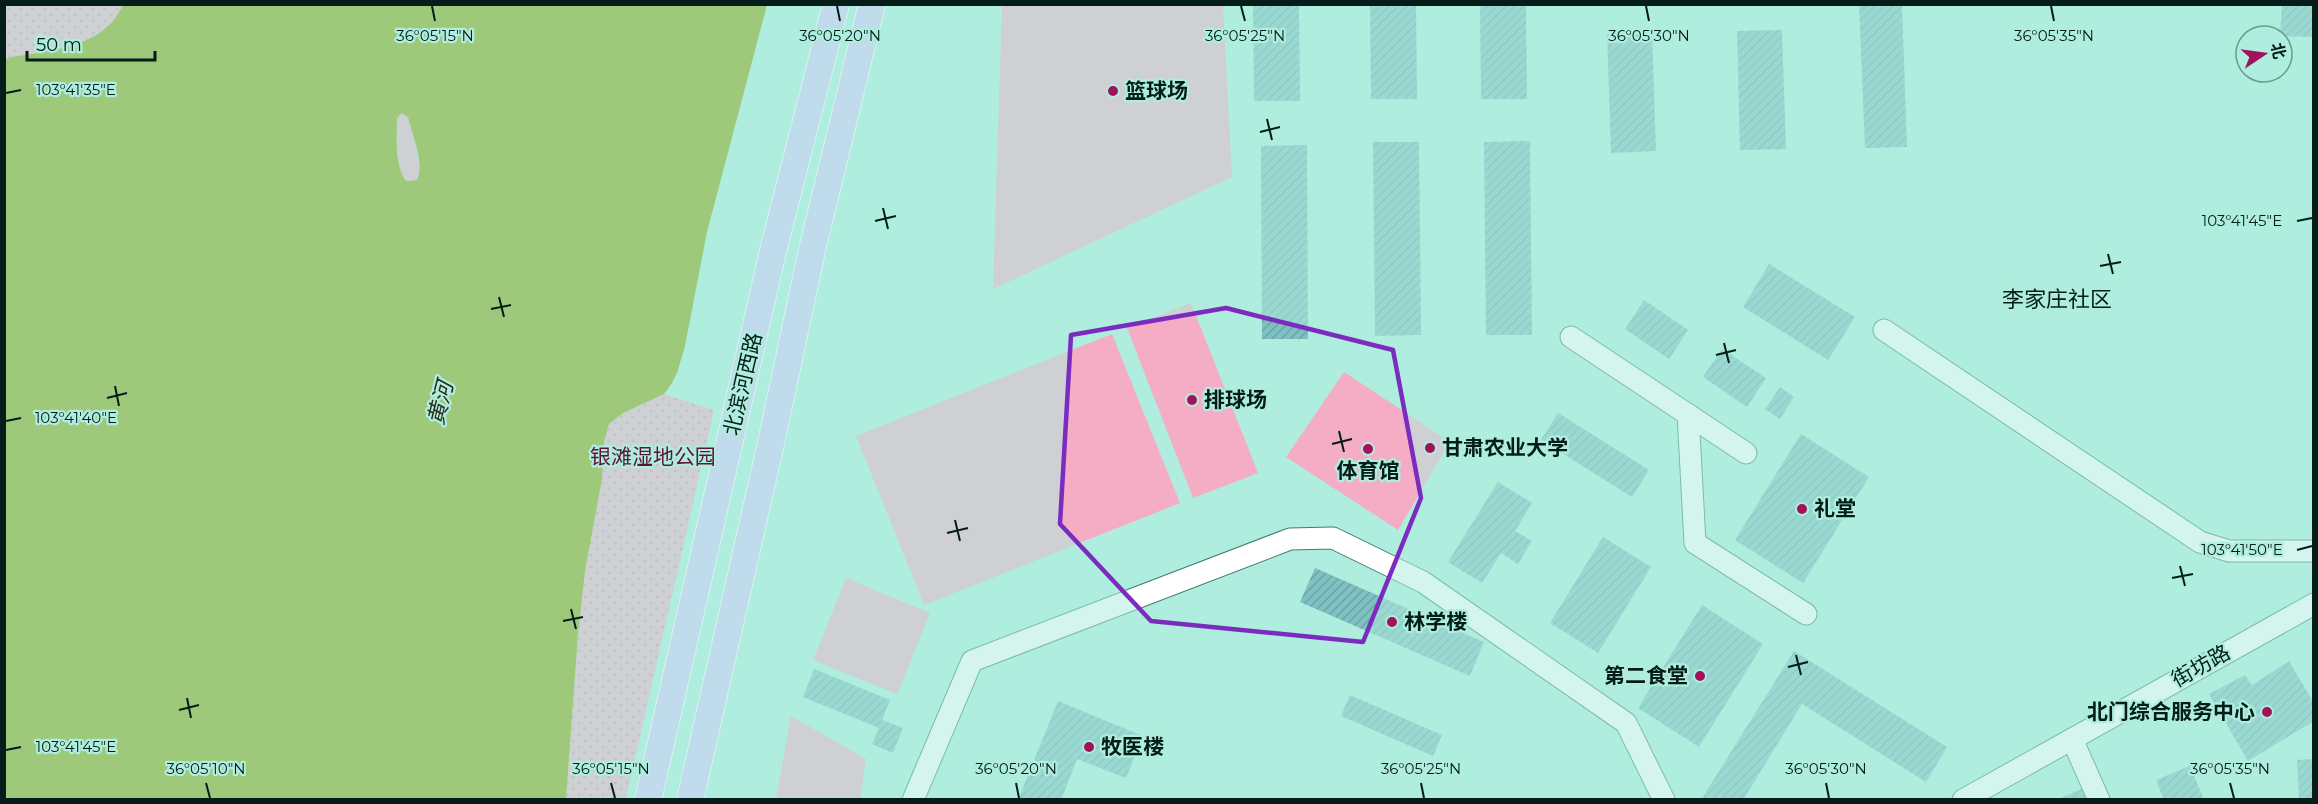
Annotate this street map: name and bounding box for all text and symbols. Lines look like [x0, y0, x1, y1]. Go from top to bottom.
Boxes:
scale bar [27, 24, 154, 62]
north arrow [2234, 24, 2294, 84]
text: 36°05'15"N [396, 26, 474, 45]
text: 36°05'20"N [799, 26, 881, 45]
text: 36°05'25"N [1205, 26, 1285, 45]
text: 36°05'30"N [1608, 26, 1690, 45]
text: 36°05'35"N [2014, 26, 2094, 45]
text: 50 m [36, 34, 82, 56]
text: 北 [2267, 41, 2289, 61]
place label: 篮球场 [1125, 78, 1188, 103]
text: 103°41'35"E [36, 80, 116, 99]
marker: 篮球场 [1106, 84, 1120, 98]
text: 103°41'45"E [2202, 211, 2282, 230]
district label: 李家庄社区 [2002, 286, 2112, 313]
street label: 北滨河西路 [719, 330, 767, 438]
water label: 黄河 [422, 375, 460, 428]
place label: 排球场 [1204, 387, 1267, 412]
marker: 排球场 [1185, 393, 1199, 407]
text: 103°41'40"E [35, 408, 117, 427]
place label: 甘肃农业大学 [1442, 435, 1568, 460]
marker: 甘肃农业大学 [1423, 441, 1437, 455]
marker: 体育馆 [1361, 442, 1375, 456]
park label: 银滩湿地公园 [590, 444, 716, 469]
place label: 体育馆 [1337, 458, 1400, 483]
place label: 礼堂 [1814, 496, 1856, 521]
marker: 礼堂 [1795, 502, 1809, 516]
text: 103°41'50"E [2201, 540, 2283, 559]
place label: 林学楼 [1404, 609, 1467, 634]
marker: 林学楼 [1385, 615, 1399, 629]
street label: 街坊路 [2167, 639, 2234, 692]
place label: 第二食堂 [1604, 663, 1688, 688]
marker: 第二食堂 [1693, 669, 1707, 683]
place label: 北门综合服务中心 [2087, 699, 2255, 724]
marker: 北门综合服务中心 [2260, 705, 2274, 719]
place label: 牧医楼 [1101, 734, 1164, 759]
text: 103°41'45"E [36, 737, 116, 756]
marker: 牧医楼 [1082, 740, 1096, 754]
text: 36°05'10"N [166, 759, 246, 778]
text: 36°05'15"N [572, 759, 650, 778]
text: 36°05'20"N [975, 759, 1057, 778]
text: 36°05'25"N [1381, 759, 1461, 778]
text: 36°05'30"N [1785, 759, 1867, 778]
text: 36°05'35"N [2190, 759, 2270, 778]

